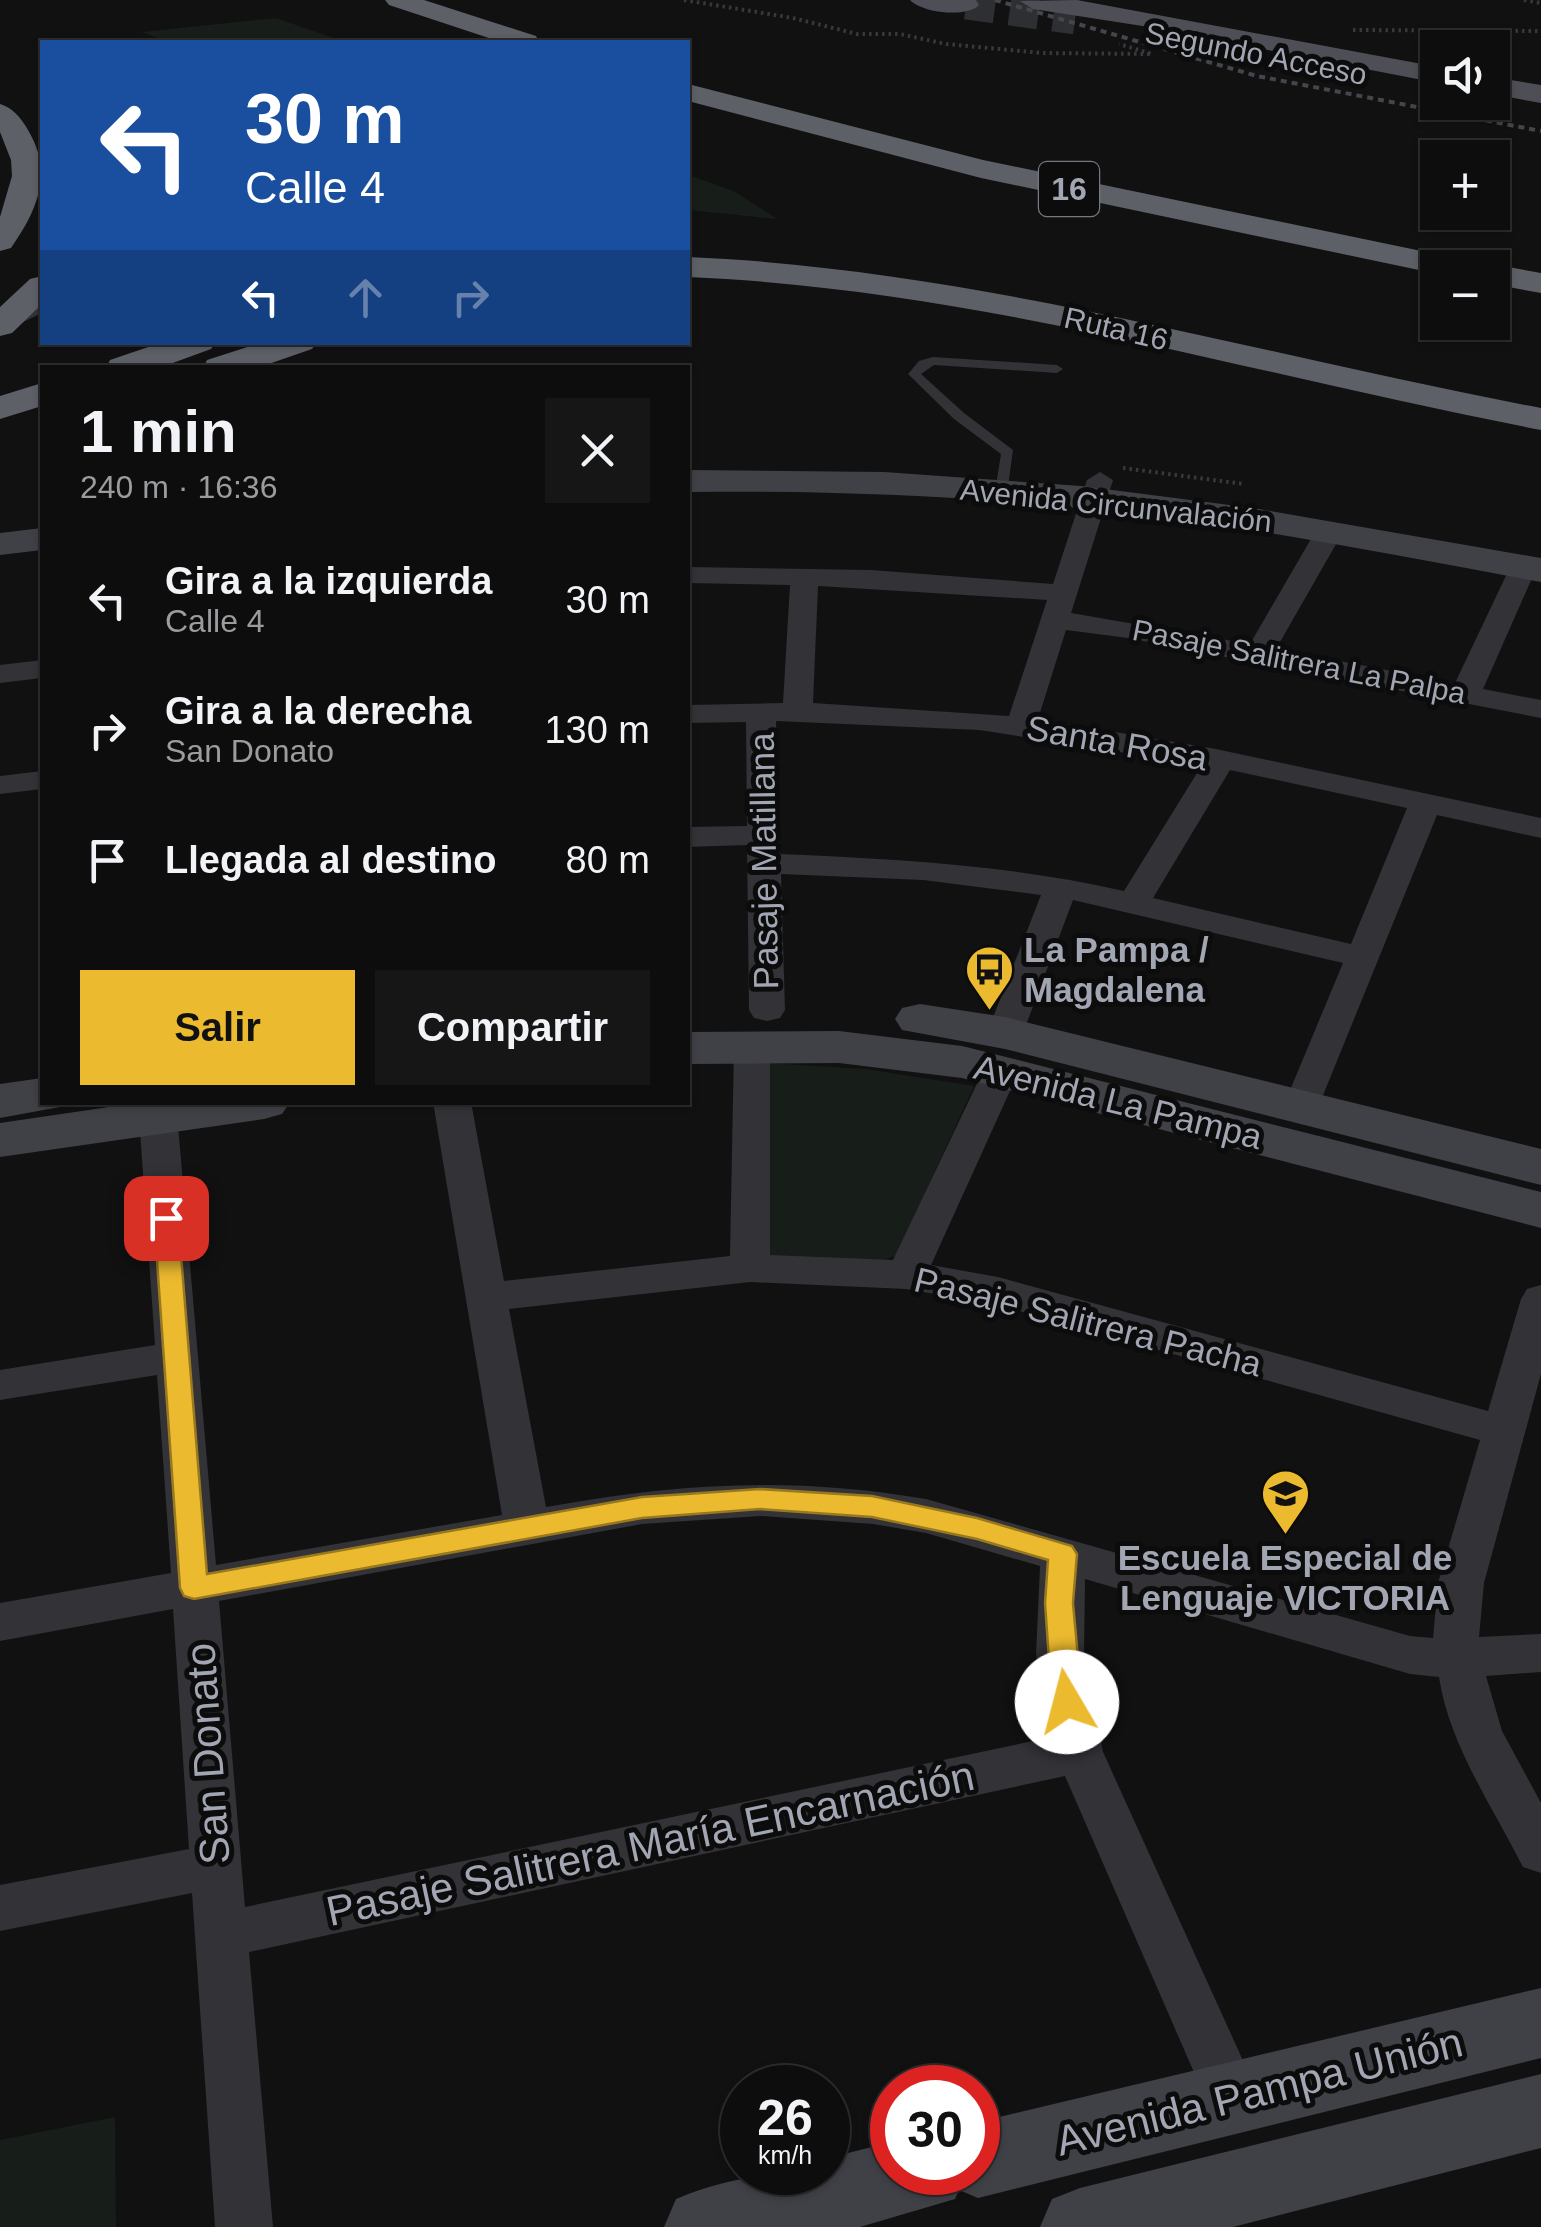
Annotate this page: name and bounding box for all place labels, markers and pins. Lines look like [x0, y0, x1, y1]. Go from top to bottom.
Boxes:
place label: La Pampa / Magdalena [1024, 930, 1209, 1009]
bus stop icon: La Pampa / Magdalena [963, 944, 1015, 1012]
pin [124, 1176, 209, 1261]
school or university icon: Escuela Especial de Lenguaje VICTORIA [1259, 1468, 1311, 1536]
place label: Escuela Especial de Lenguaje VICTORIA [1118, 1538, 1452, 1617]

